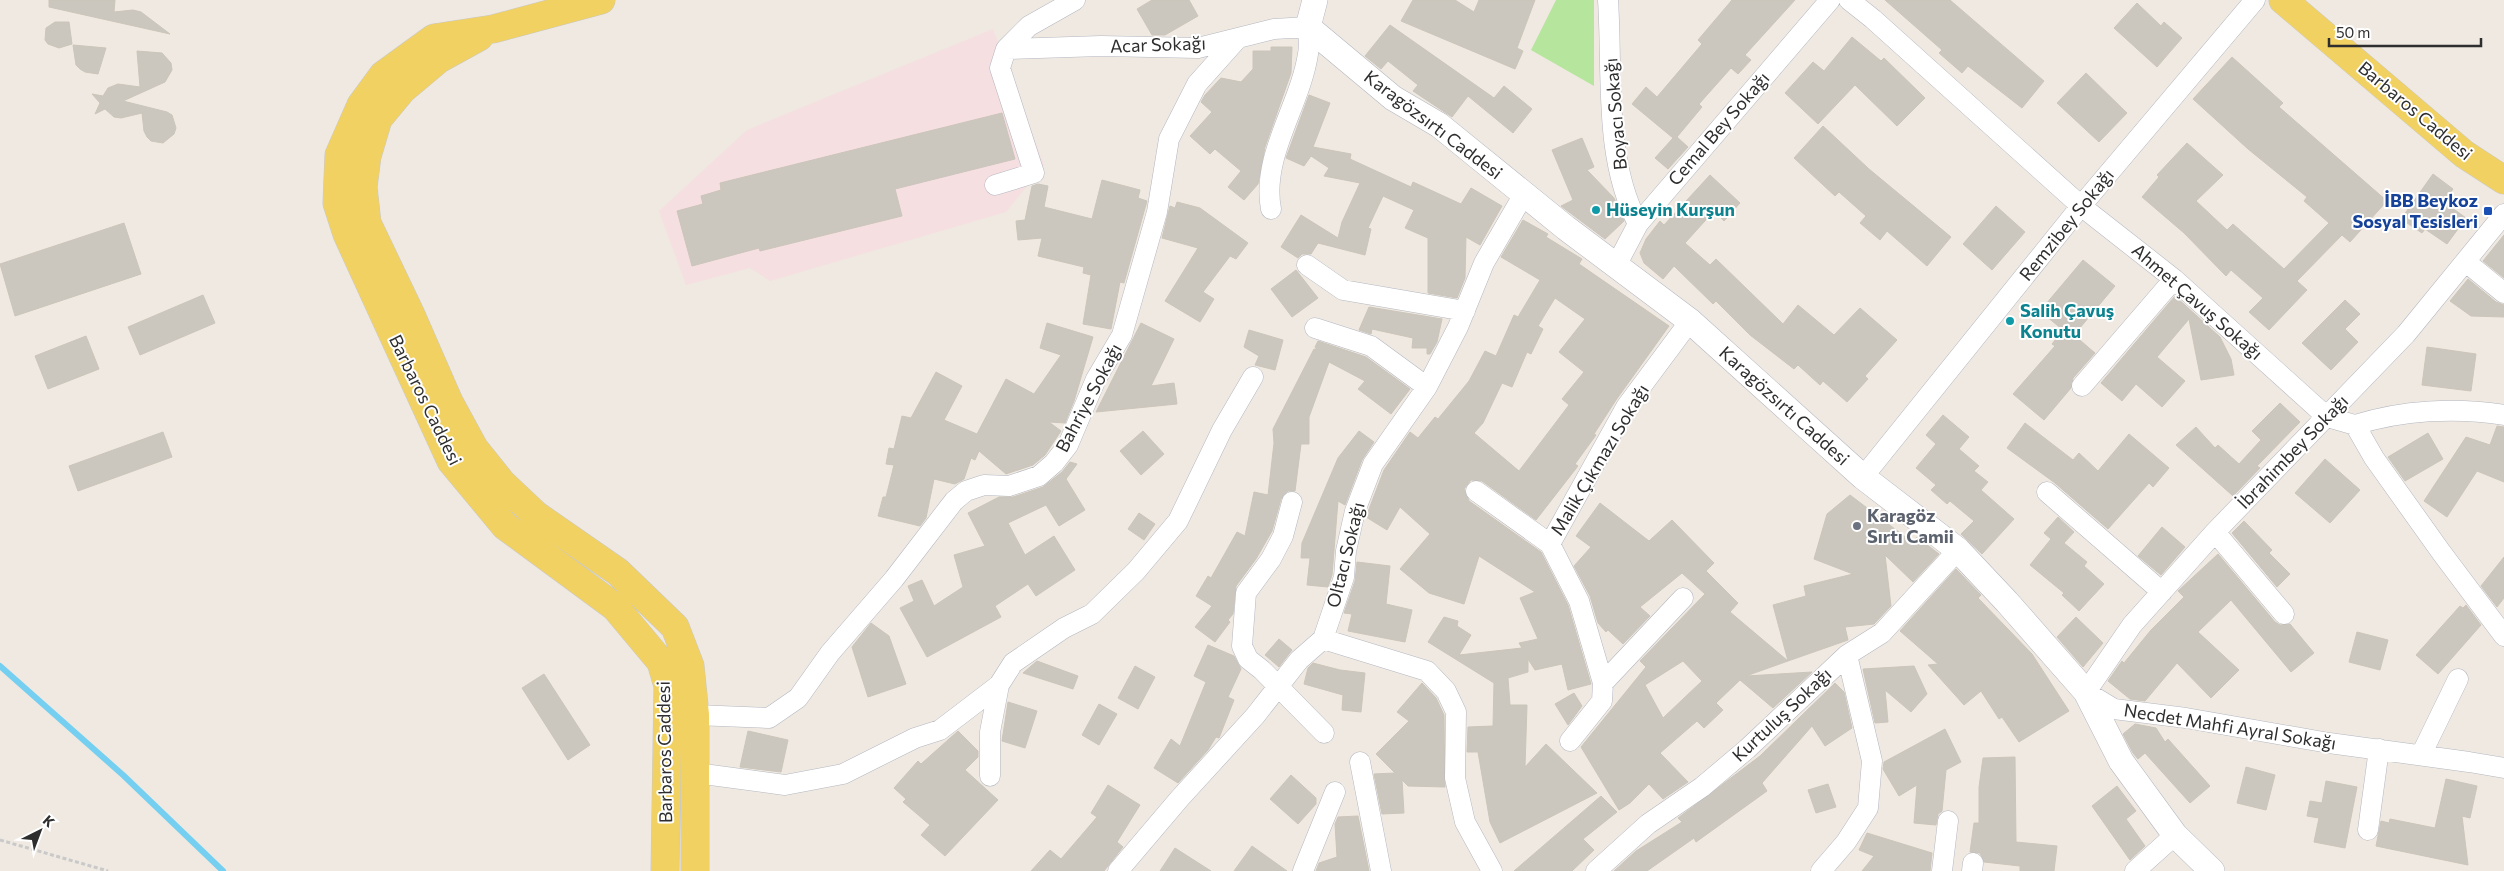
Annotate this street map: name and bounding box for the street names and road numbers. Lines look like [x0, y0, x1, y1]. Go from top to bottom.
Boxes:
street label: Acar Sokağı [1110, 31, 1206, 57]
street label: Barbaros Caddesi [2354, 56, 2477, 164]
street label: Boyacı Sokağı [1599, 57, 1631, 171]
street label: Karagözsırtı Caddesi [1360, 65, 1507, 183]
street label: Cemal Bey Sokağı [1663, 67, 1774, 190]
street label: Remzibey Sokağı [2014, 164, 2118, 285]
street label: Ahmet Çavuş Sokağı [2128, 239, 2268, 364]
street label: Barbaros Caddesi [385, 331, 467, 468]
street label: Bahriye Sokağı [1050, 339, 1126, 456]
street label: Karagözsırtı Caddesi [1715, 341, 1854, 469]
street label: Malik Çıkmazı Sokağı [1545, 380, 1653, 539]
street label: İbrahimbey Sokağı [2232, 390, 2352, 513]
street label: Oltacı Sokağı [1321, 500, 1369, 610]
street label: Kurtuluş Sokağı [1727, 663, 1836, 766]
street label: Barbaros Caddesi [652, 681, 676, 823]
street label: Necdet Mahfi Ayral Sokağı [2122, 698, 2338, 754]

